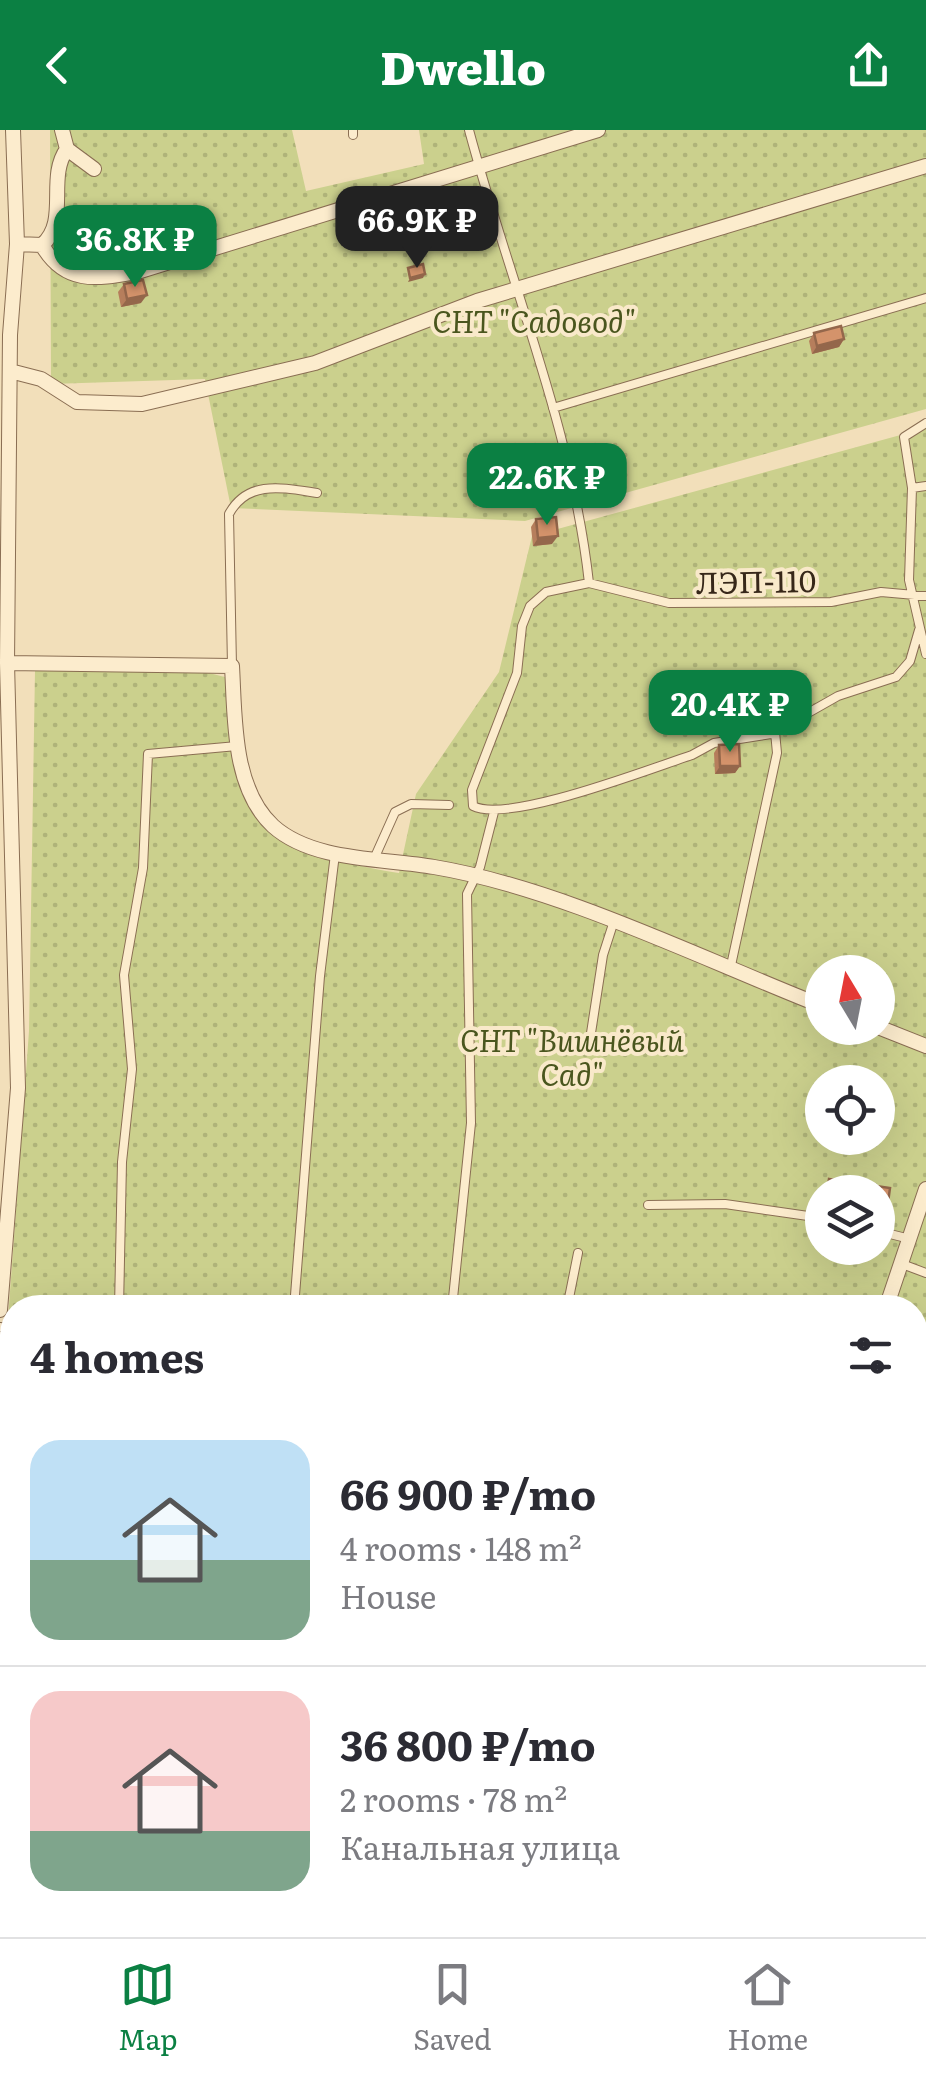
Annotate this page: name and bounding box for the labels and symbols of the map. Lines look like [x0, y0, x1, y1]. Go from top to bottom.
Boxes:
pin: 66.9K ₽ [325, 186, 509, 271]
pin: 36.8K ₽ [43, 205, 227, 290]
park label: СНТ "Садовод" [432, 298, 636, 342]
pin: 22.6K ₽ [455, 443, 639, 528]
street label: ЛЭП-110 [695, 557, 817, 603]
pin: 20.4K ₽ [638, 670, 822, 755]
north arrow [805, 955, 895, 1045]
park label: СНТ "Вишнёвый Сад" [460, 1017, 684, 1095]

